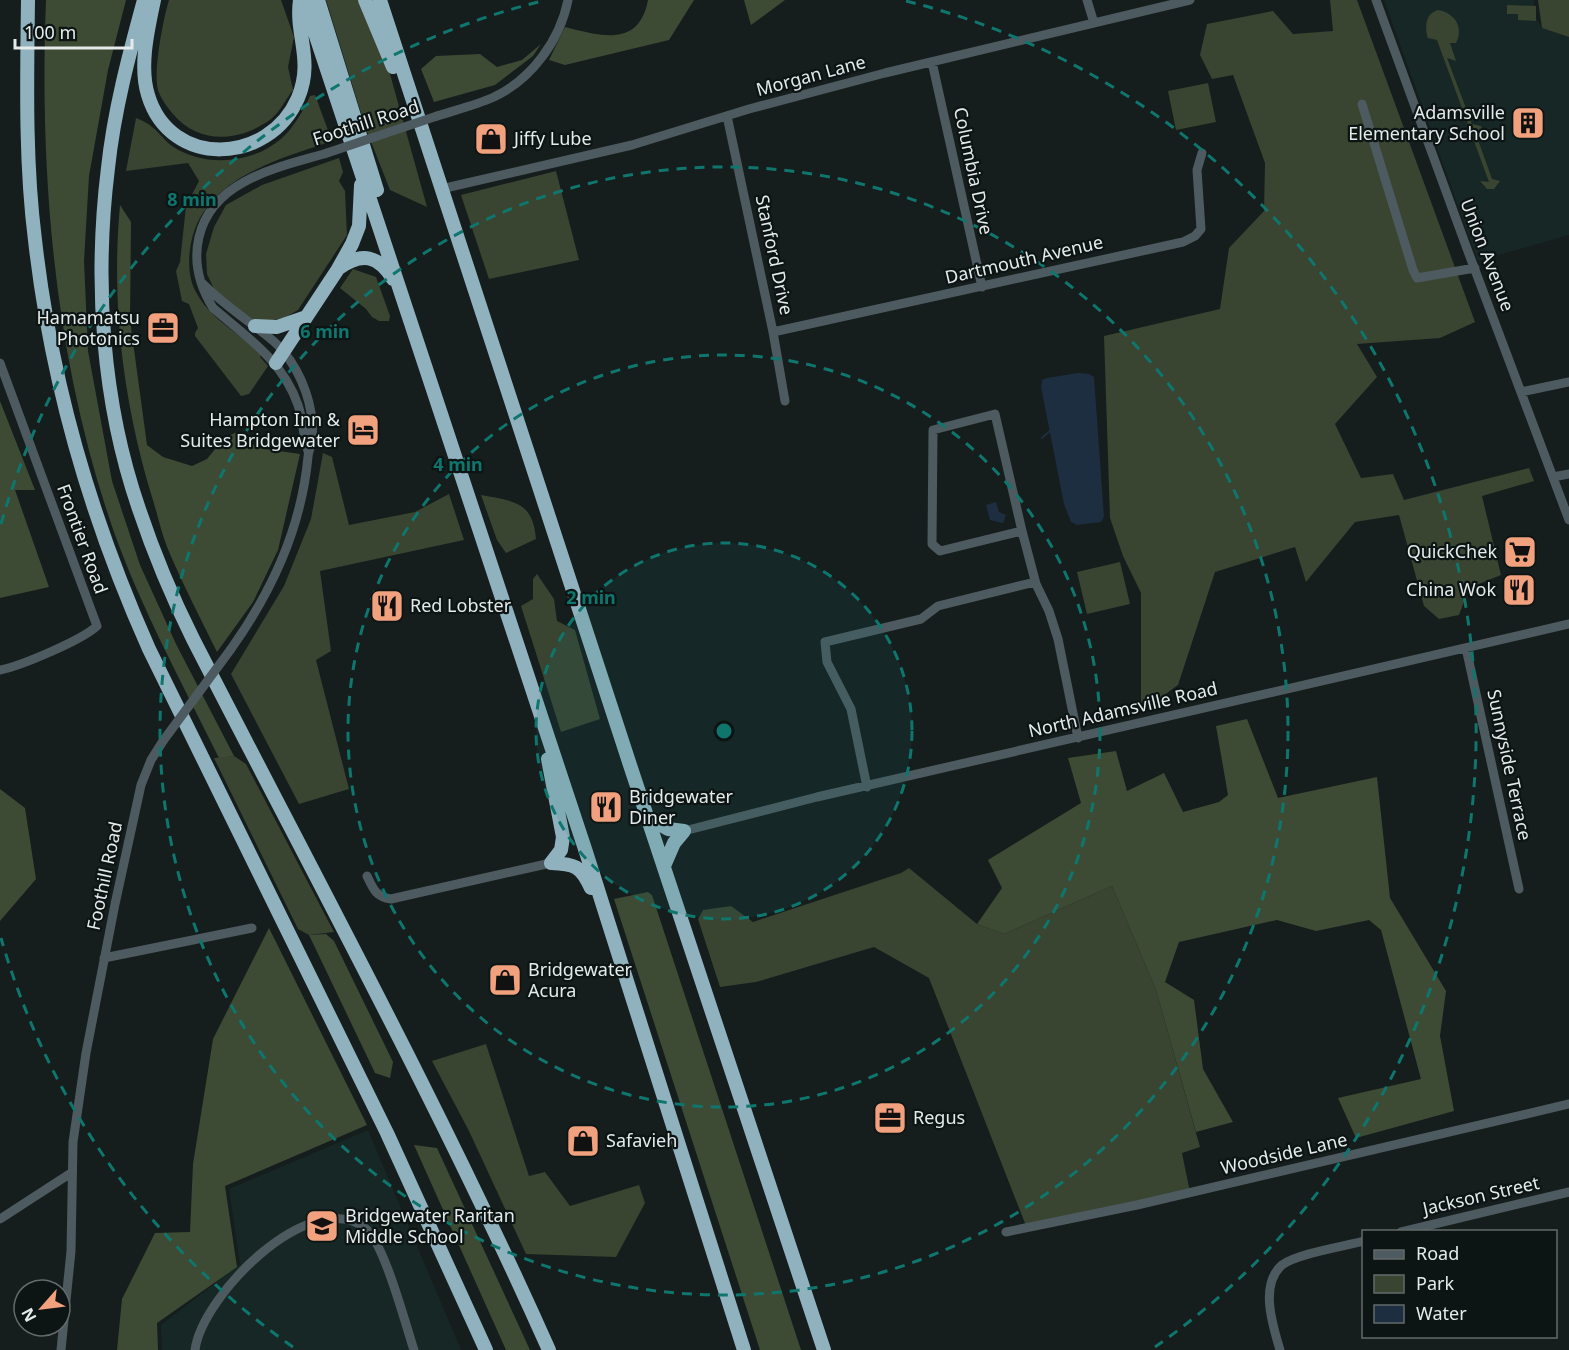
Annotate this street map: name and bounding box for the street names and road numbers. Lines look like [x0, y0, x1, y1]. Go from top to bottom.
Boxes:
street label: Morgan Lane [753, 49, 868, 101]
street label: Foothill Road [309, 94, 422, 151]
street label: Columbia Drive [949, 105, 999, 237]
street label: Stanford Drive [751, 193, 799, 317]
street label: Union Avenue [1455, 195, 1520, 314]
street label: Dartmouth Avenue [942, 229, 1105, 289]
street label: Frontier Road [52, 480, 114, 597]
street label: North Adamsville Road [1026, 676, 1220, 742]
street label: Sunnyside Terrace [1482, 687, 1538, 843]
street label: Foothill Road [81, 819, 127, 932]
street label: Woodside Lane [1218, 1127, 1349, 1179]
street label: Jackson Street [1418, 1170, 1542, 1221]

